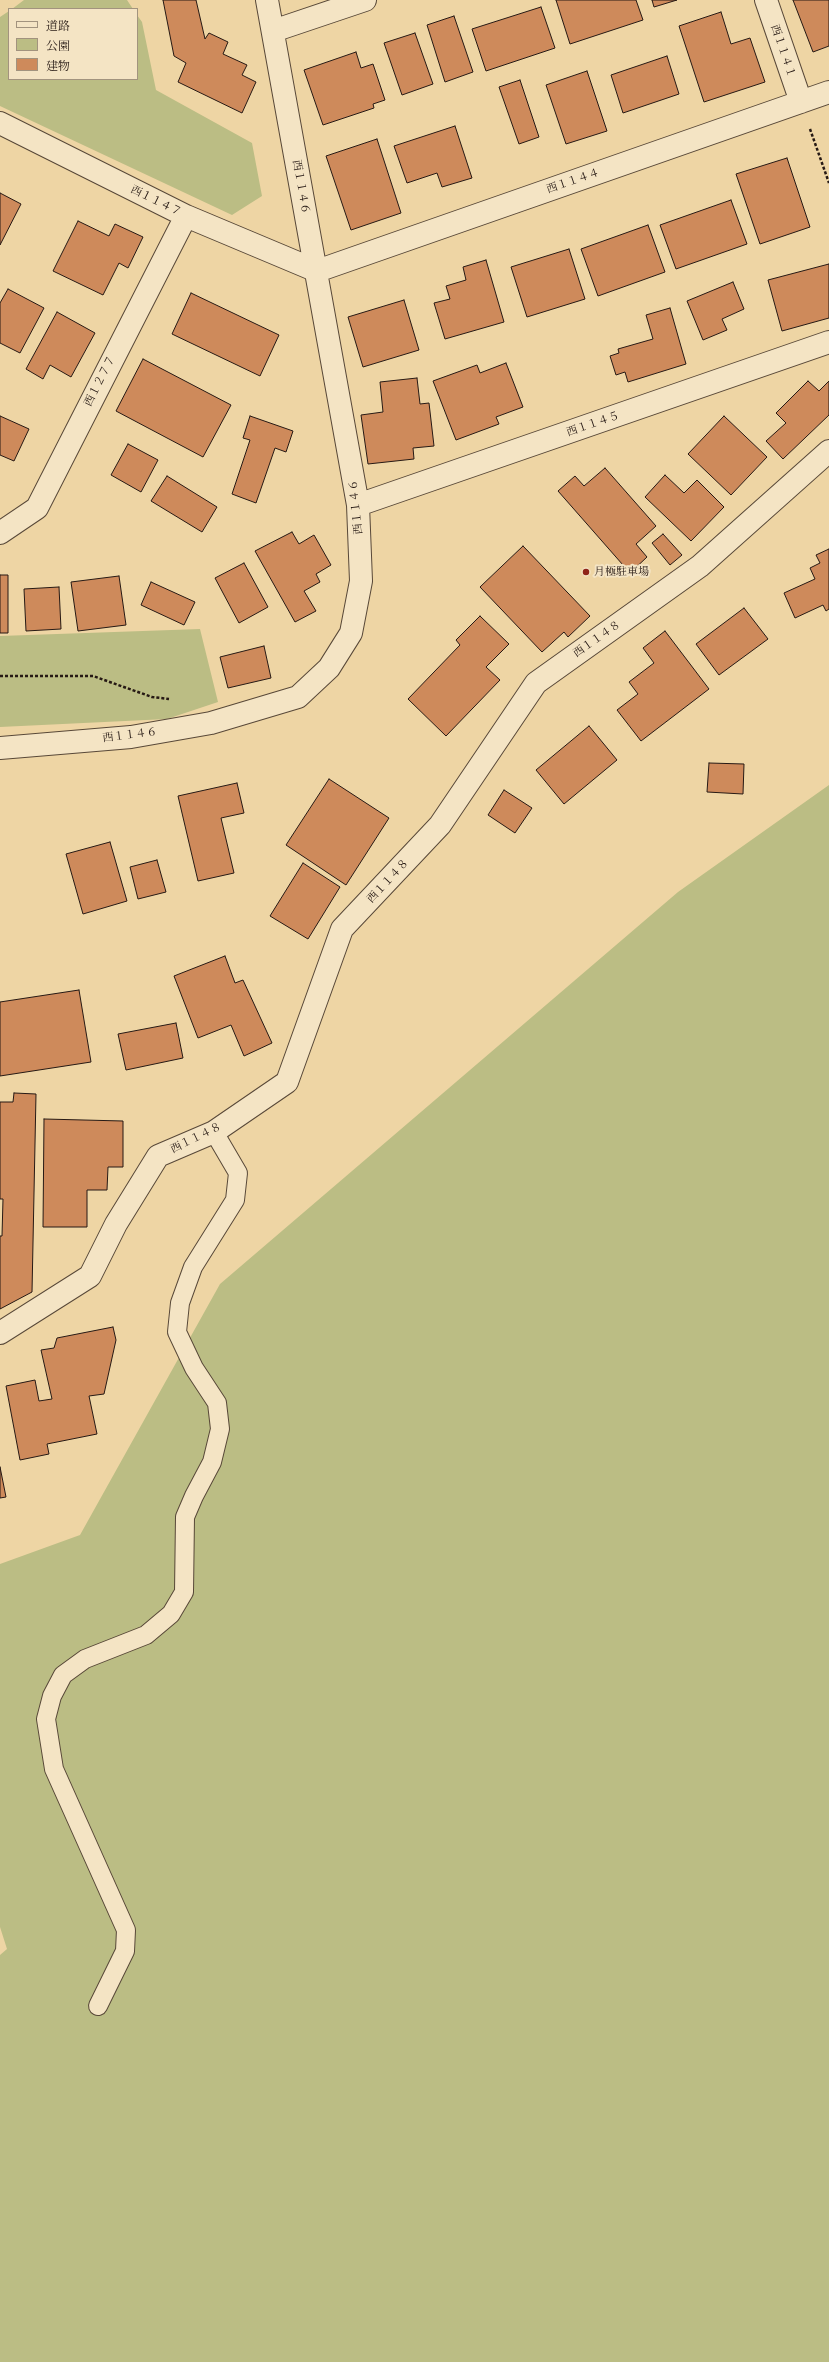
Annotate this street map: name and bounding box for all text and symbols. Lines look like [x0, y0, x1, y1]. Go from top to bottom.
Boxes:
legend [8, 8, 138, 80]
text: 道路 [46, 18, 70, 33]
street label: 西１１４１ [768, 23, 798, 79]
text: 公園 [46, 38, 70, 53]
text: 建物 [46, 58, 70, 73]
street label: 西１１４６ [290, 159, 312, 215]
street label: 西１１４４ [545, 166, 601, 196]
street label: 西１１４７ [128, 183, 184, 219]
street label: 西１２７７ [82, 354, 118, 408]
street label: 西１１４５ [565, 409, 621, 439]
street label: 西１１４６ [347, 479, 365, 535]
place label: 月極駐車場 [594, 565, 649, 579]
marker: 月極駐車場 [581, 567, 591, 577]
street label: 西１１４８ [571, 618, 623, 660]
street label: 西１１４６ [102, 725, 158, 745]
street label: 西１１４８ [364, 856, 412, 906]
street label: 西１１４８ [168, 1120, 224, 1156]

